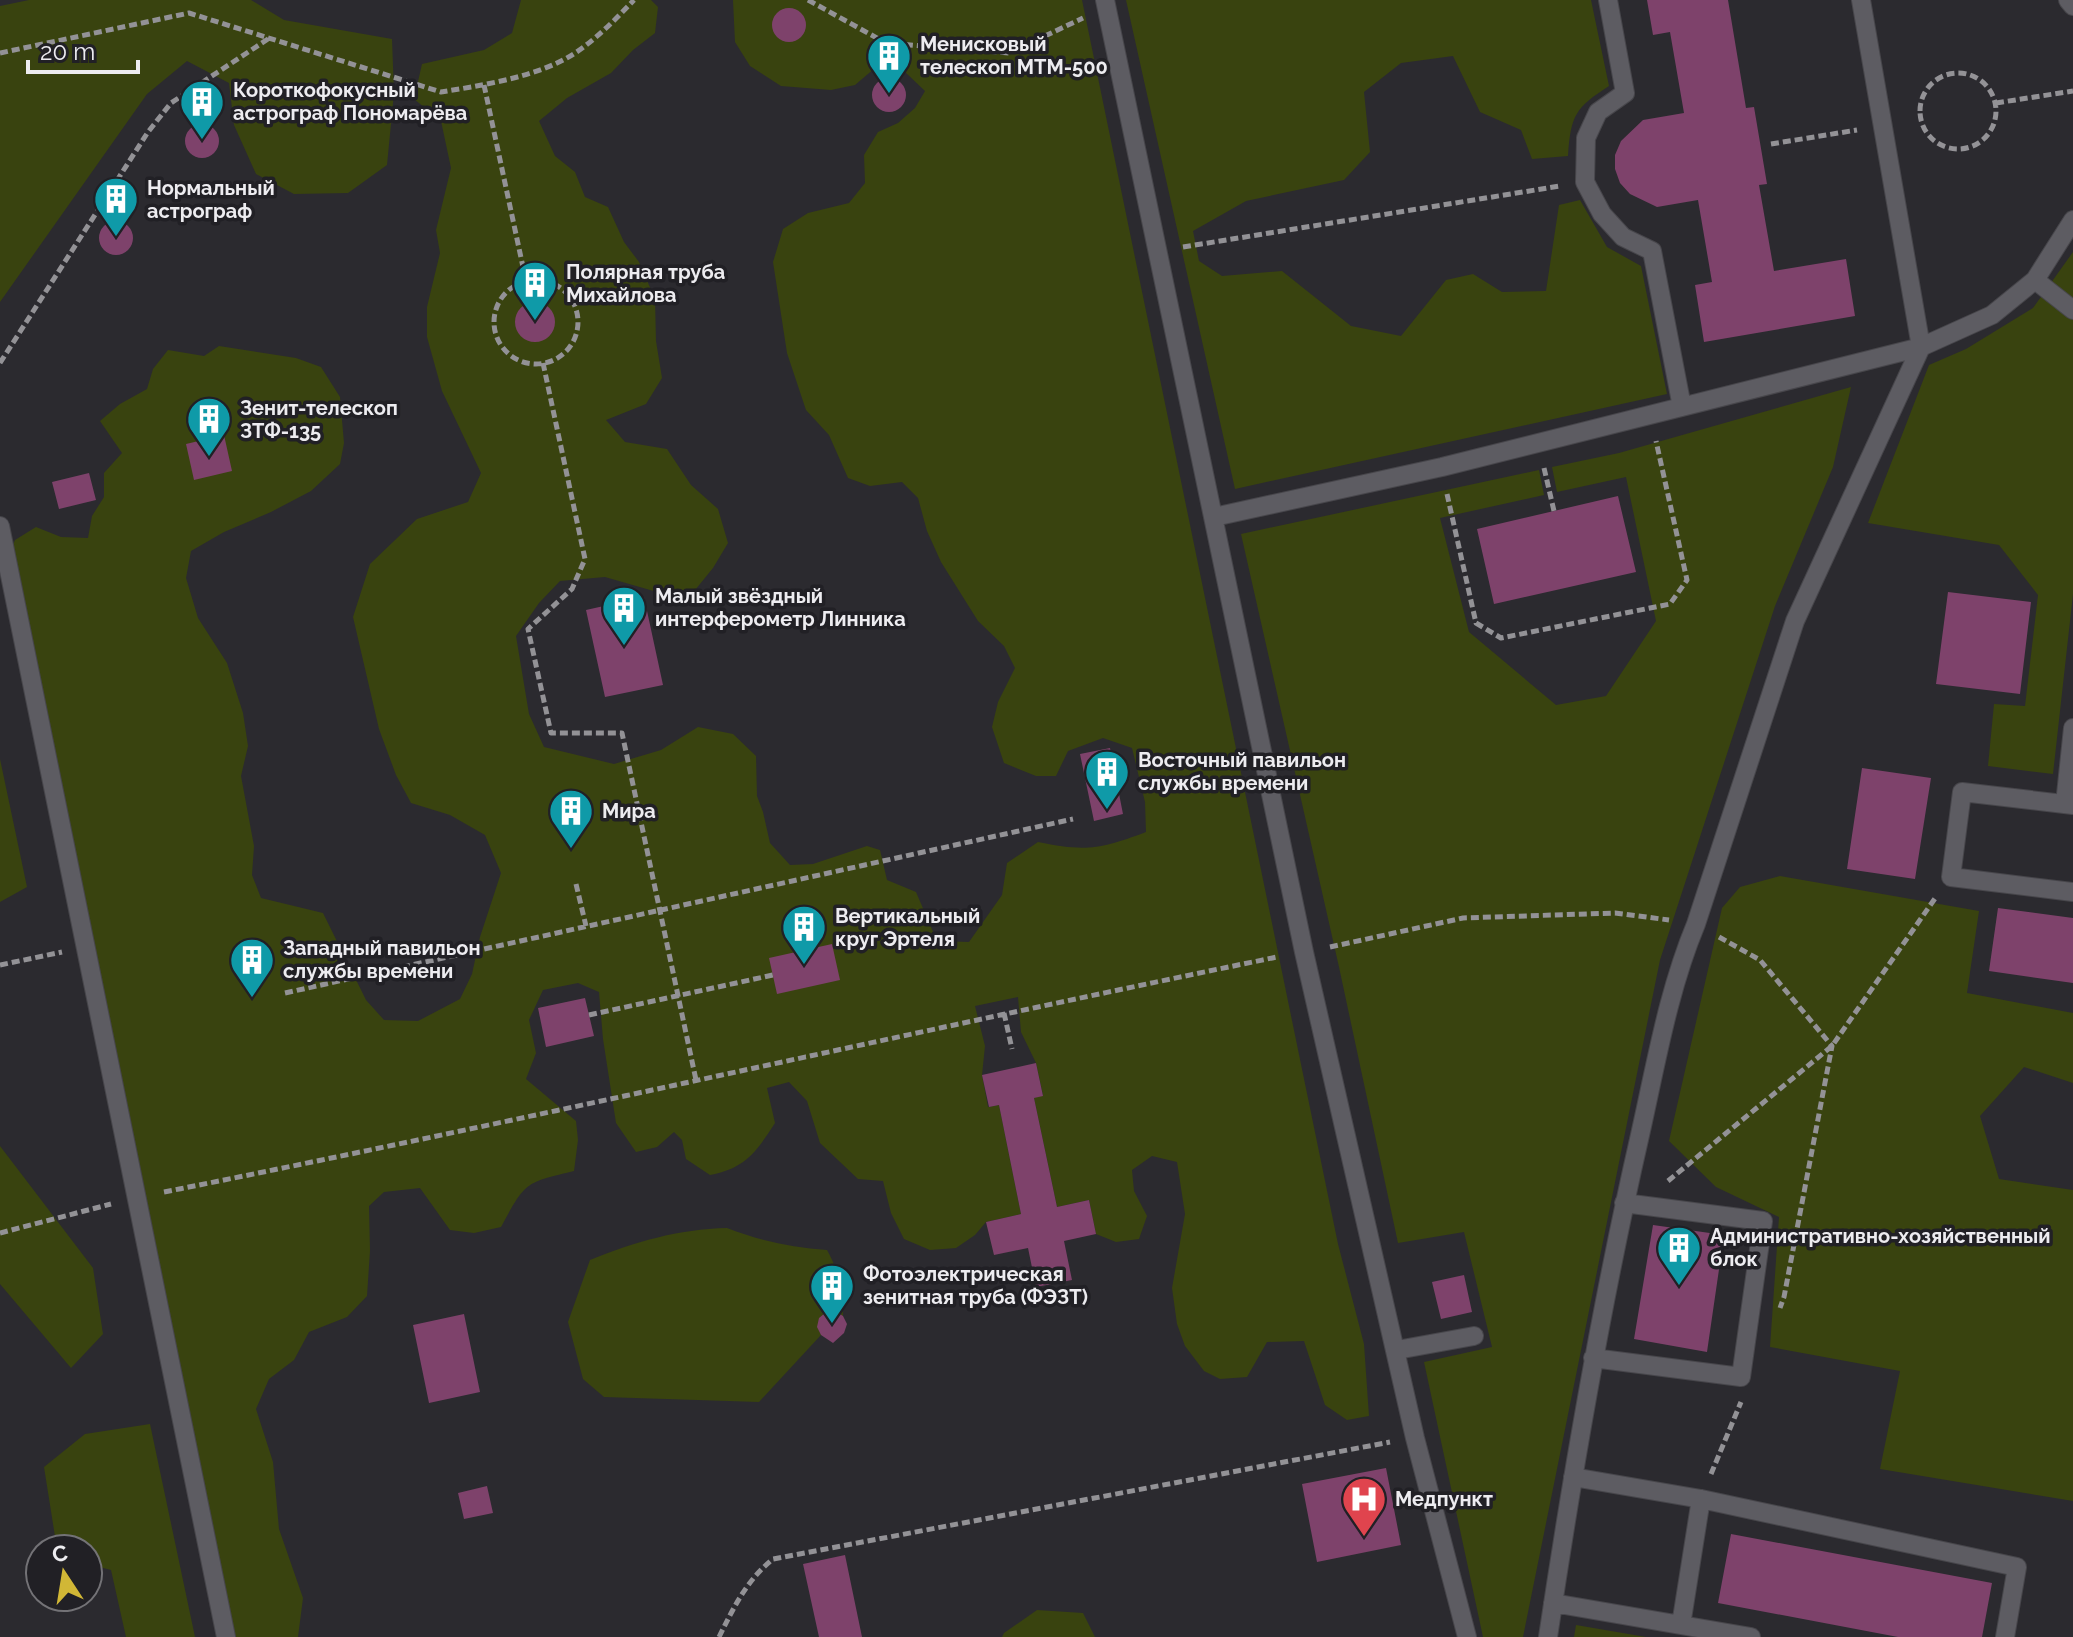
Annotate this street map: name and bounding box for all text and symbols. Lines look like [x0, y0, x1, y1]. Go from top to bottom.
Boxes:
scale bar [28, 24, 138, 74]
building icon: Менисковый телескоп МТМ-500 [865, 32, 913, 95]
place label: Менисковый телескоп МТМ-500 [920, 32, 1108, 79]
text: 20 m [40, 37, 95, 66]
building icon: Короткофокусный астрограф Пономарёва [178, 78, 226, 141]
place label: Короткофокусный астрограф Пономарёва [233, 78, 467, 125]
building icon: Нормальный астрограф [92, 175, 140, 238]
place label: Нормальный астрограф [147, 176, 275, 223]
building icon: Полярная труба Михайлова [511, 259, 559, 322]
place label: Полярная труба Михайлова [566, 260, 725, 307]
building icon: Зенит-телескоп ЗТФ-135 [185, 395, 233, 458]
place label: Зенит-телескоп ЗТФ-135 [240, 396, 398, 443]
building icon: Малый звёздный интерферометр Линника [600, 584, 648, 647]
place label: Малый звёздный интерферометр Линника [655, 584, 906, 631]
building icon: Восточный павильон службы времени [1083, 748, 1131, 811]
place label: Восточный павильон службы времени [1138, 748, 1346, 795]
building icon: Мира [547, 787, 595, 850]
place label: Мира [602, 799, 656, 823]
building icon: Вертикальный круг Эртеля [780, 903, 828, 966]
place label: Вертикальный круг Эртеля [835, 904, 980, 951]
building icon: Западный павильон службы времени [228, 936, 276, 999]
place label: Западный павильон службы времени [283, 936, 480, 983]
building icon: Административно-хозяйственный блок [1655, 1224, 1703, 1287]
place label: Административно-хозяйственный блок [1710, 1224, 2050, 1271]
building icon: Фотоэлектрическая зенитная труба (ФЭЗТ) [808, 1262, 856, 1325]
place label: Фотоэлектрическая зенитная труба (ФЭЗТ) [863, 1262, 1088, 1309]
hospital icon: Медпункт [1340, 1475, 1388, 1538]
place label: Медпункт [1395, 1487, 1493, 1511]
north arrow [24, 1533, 104, 1613]
text: С [50, 1539, 70, 1568]

